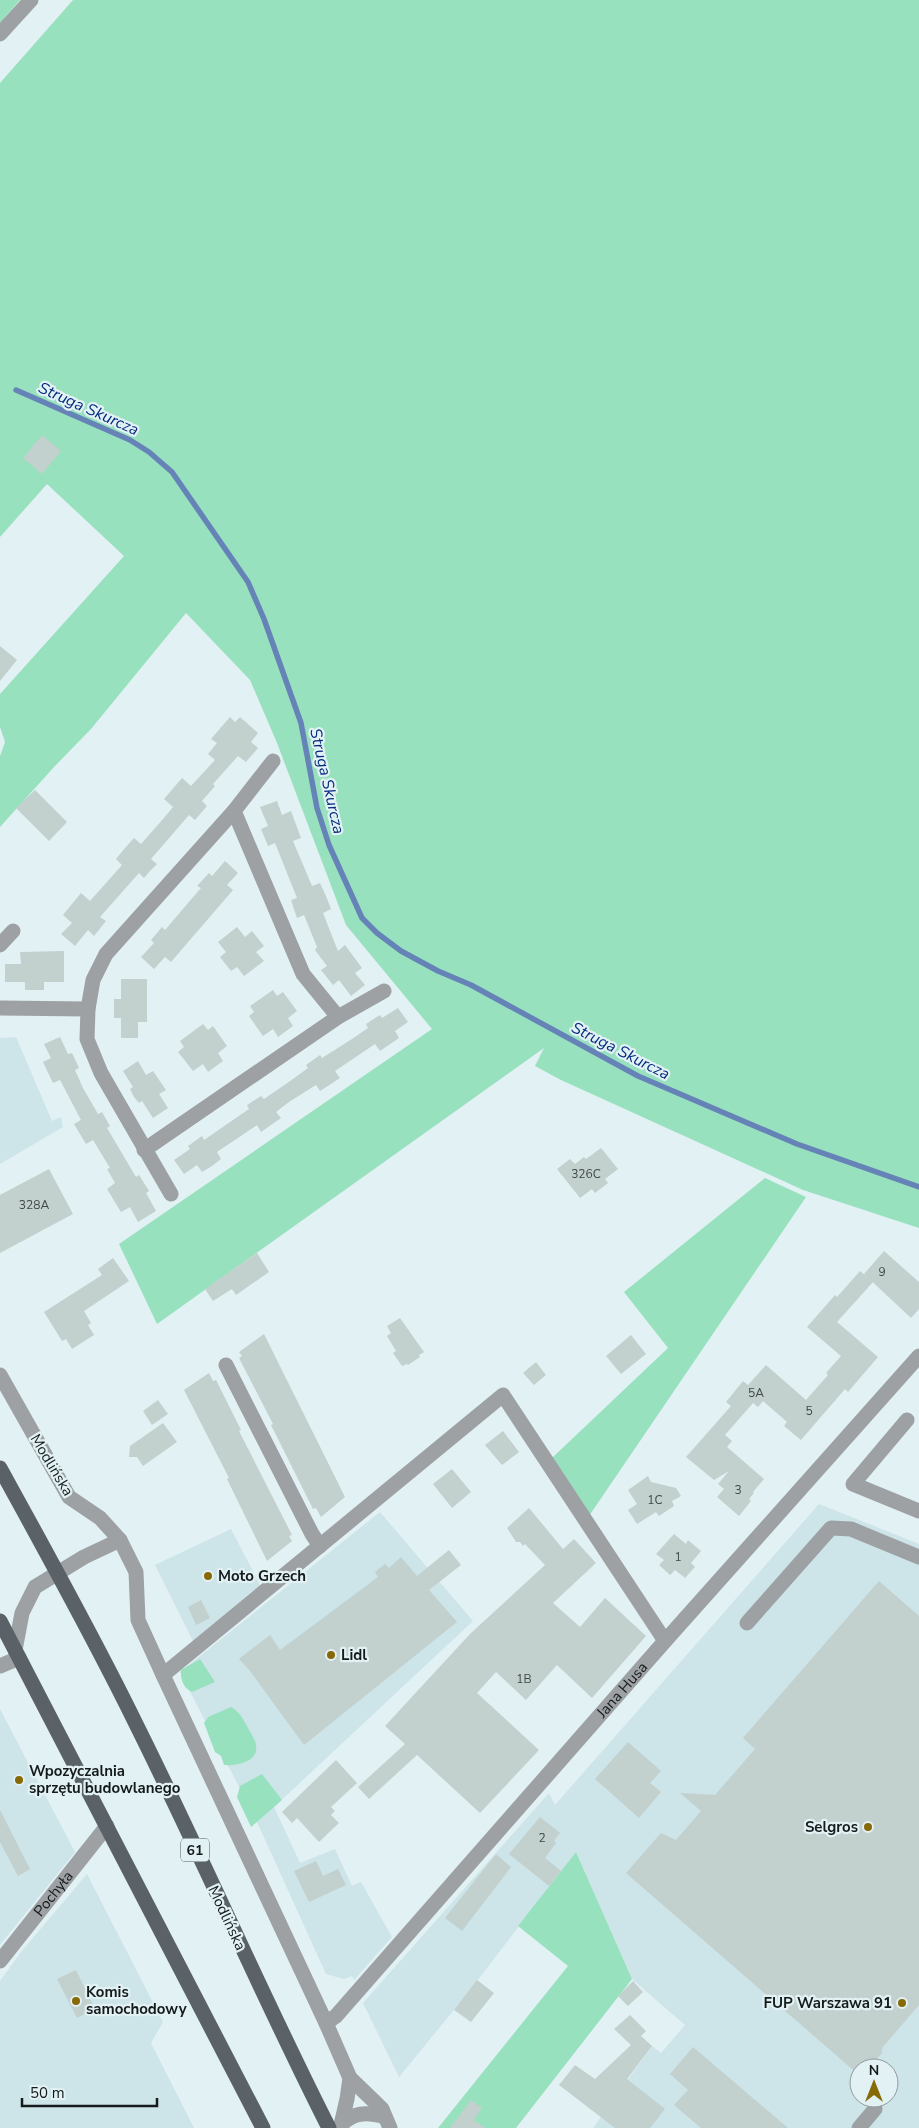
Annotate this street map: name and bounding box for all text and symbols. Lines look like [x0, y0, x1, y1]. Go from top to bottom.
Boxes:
water label: Struga Skurcza [35, 377, 142, 441]
water label: Struga Skurcza [304, 726, 350, 836]
water label: Struga Skurcza [568, 1017, 674, 1085]
house number: 326C [571, 1166, 601, 1182]
house number: 328A [19, 1197, 49, 1213]
house number: 9 [878, 1264, 886, 1280]
house number: 5A [748, 1385, 764, 1401]
house number: 5 [805, 1403, 813, 1419]
street label: Modlińska [26, 1430, 78, 1500]
house number: 3 [734, 1482, 742, 1498]
house number: 1C [647, 1492, 663, 1508]
house number: 1 [674, 1549, 682, 1565]
place label: Moto Grzech [218, 1566, 306, 1586]
marker: Moto Grzech [202, 1570, 214, 1582]
place label: Lidl [341, 1645, 367, 1665]
marker: Lidl [325, 1649, 337, 1661]
street label: Jana Husa [591, 1658, 652, 1723]
house number: 1B [516, 1671, 532, 1687]
place label: Wpozyczalnia sprzętu budowlanego [29, 1761, 181, 1798]
marker: Wpozyczalnia sprzętu budowlanego [13, 1774, 25, 1786]
place label: Selgros [805, 1817, 858, 1837]
marker: Selgros [862, 1821, 874, 1833]
house number: 2 [538, 1830, 546, 1846]
road number: 61 [181, 1838, 209, 1862]
street label: Pochyła [29, 1867, 78, 1921]
street label: Modlińska [203, 1883, 251, 1953]
place label: Komis samochodowy [86, 1982, 187, 2019]
place label: FUP Warszawa 91 [764, 1993, 892, 2013]
marker: Komis samochodowy [70, 1995, 82, 2007]
marker: FUP Warszawa 91 [896, 1997, 908, 2009]
north arrow [849, 2058, 899, 2108]
text: N [869, 2061, 879, 2080]
scale bar [22, 2076, 158, 2108]
text: 50 m [30, 2083, 65, 2103]

